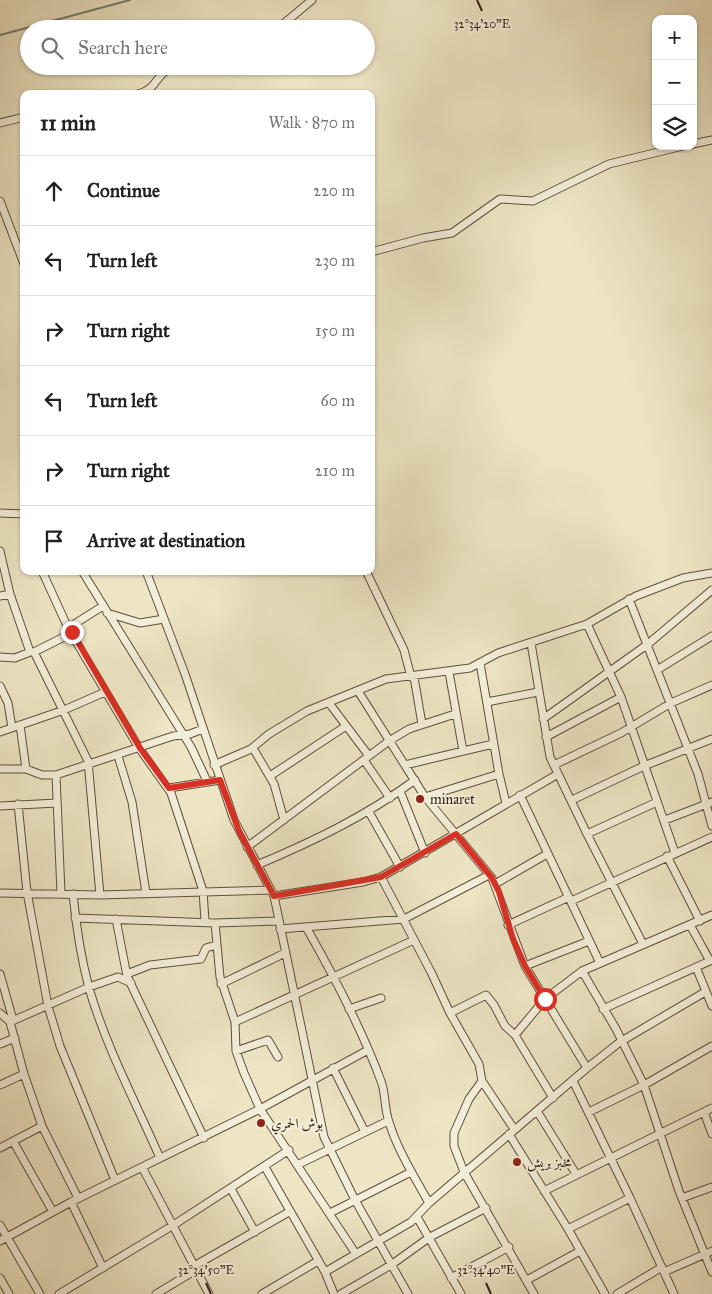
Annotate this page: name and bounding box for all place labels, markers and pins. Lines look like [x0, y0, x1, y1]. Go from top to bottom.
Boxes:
place label: minaret [430, 791, 475, 808]
marker: minaret [414, 793, 426, 805]
place label: بوش الحمري [271, 1115, 323, 1135]
marker: بوش الحمري [255, 1117, 267, 1129]
place label: مخبز بريش [527, 1154, 572, 1172]
marker: مخبز بريش [511, 1156, 523, 1168]

